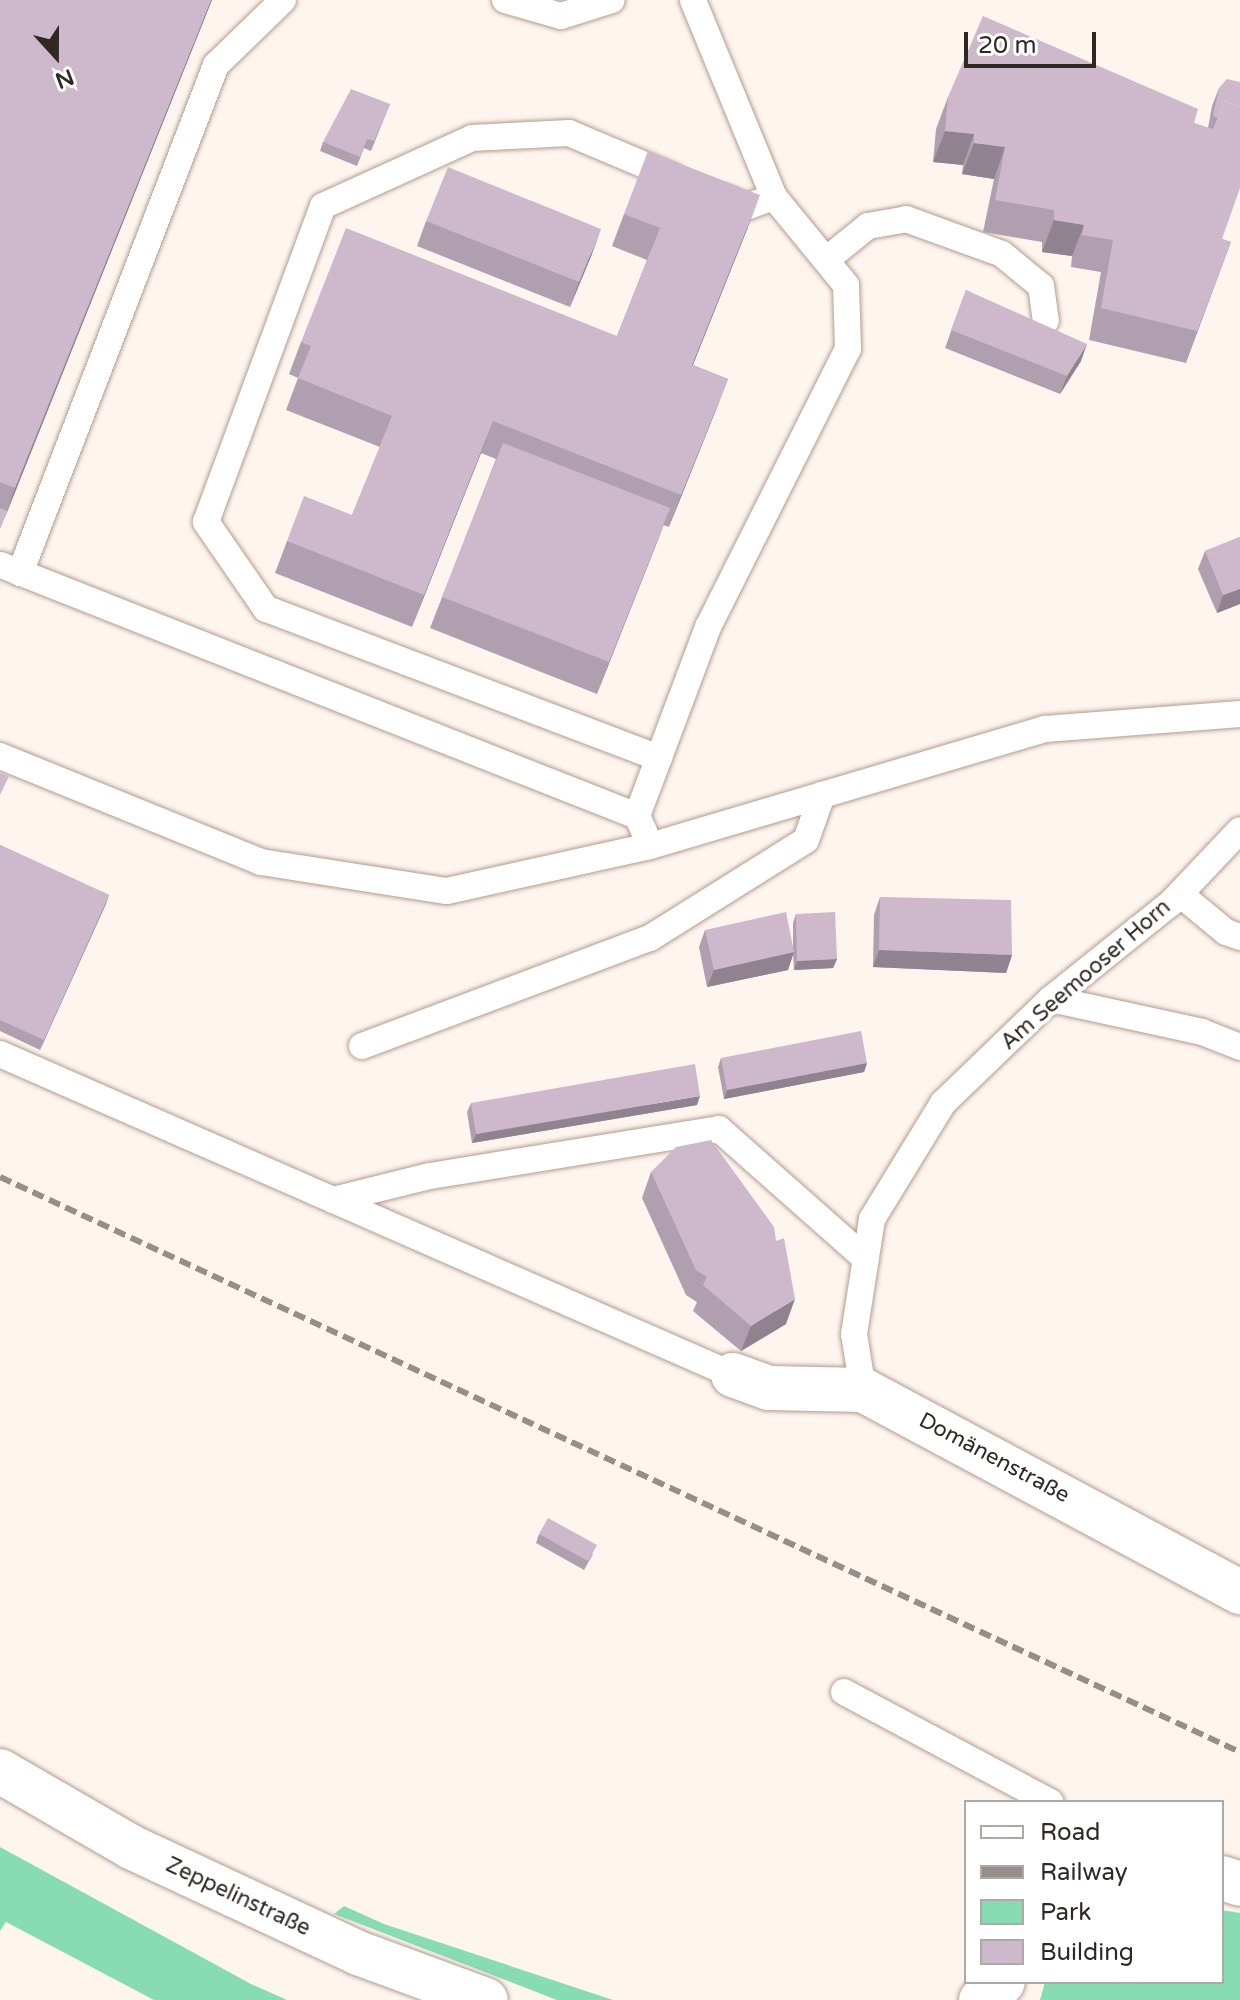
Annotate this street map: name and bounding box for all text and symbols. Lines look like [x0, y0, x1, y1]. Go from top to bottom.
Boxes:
north arrow [16, 16, 96, 96]
scale bar [968, 16, 1100, 66]
text: 20 m [978, 31, 1036, 60]
text: N [52, 63, 78, 94]
street label: Am Seemooser Horn [996, 894, 1176, 1056]
street label: Domänenstraße [914, 1407, 1074, 1509]
legend [964, 1800, 1224, 1984]
text: Road [1040, 1818, 1100, 1847]
street label: Zeppelinstraße [161, 1852, 315, 1942]
text: Railway [1040, 1858, 1128, 1887]
text: Park [1040, 1898, 1091, 1927]
text: Building [1040, 1938, 1134, 1967]

